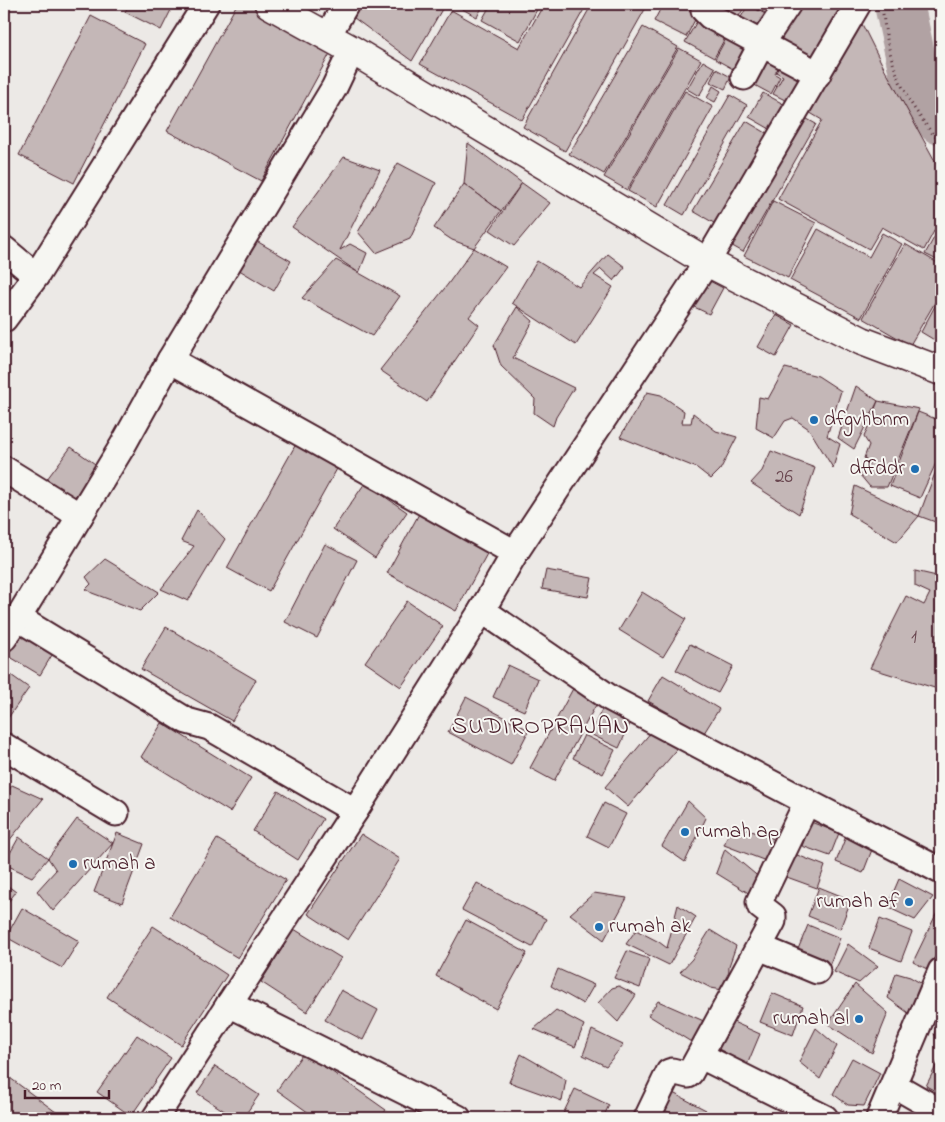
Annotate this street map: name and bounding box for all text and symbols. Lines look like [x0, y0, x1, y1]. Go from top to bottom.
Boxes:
place label: dfgvhbnm [824, 405, 909, 437]
marker: dfgvhbnm [808, 414, 820, 426]
place label: dffddr [849, 454, 905, 484]
marker: dffddr [909, 463, 921, 475]
house number: 26 [775, 464, 793, 491]
house number: 1 [911, 624, 917, 651]
district label: SUDIROPRAJAN [452, 710, 630, 745]
place label: rumah ap [695, 817, 779, 847]
marker: rumah ap [679, 826, 691, 838]
place label: rumah a [83, 849, 156, 879]
marker: rumah a [67, 858, 79, 870]
place label: rumah af [817, 887, 899, 917]
marker: rumah af [903, 896, 915, 908]
place label: rumah ak [609, 912, 692, 942]
marker: rumah ak [593, 921, 605, 933]
place label: rumah al [773, 1004, 849, 1034]
marker: rumah al [853, 1013, 865, 1025]
scale bar [25, 1067, 109, 1099]
text: 20 m [32, 1075, 62, 1097]

